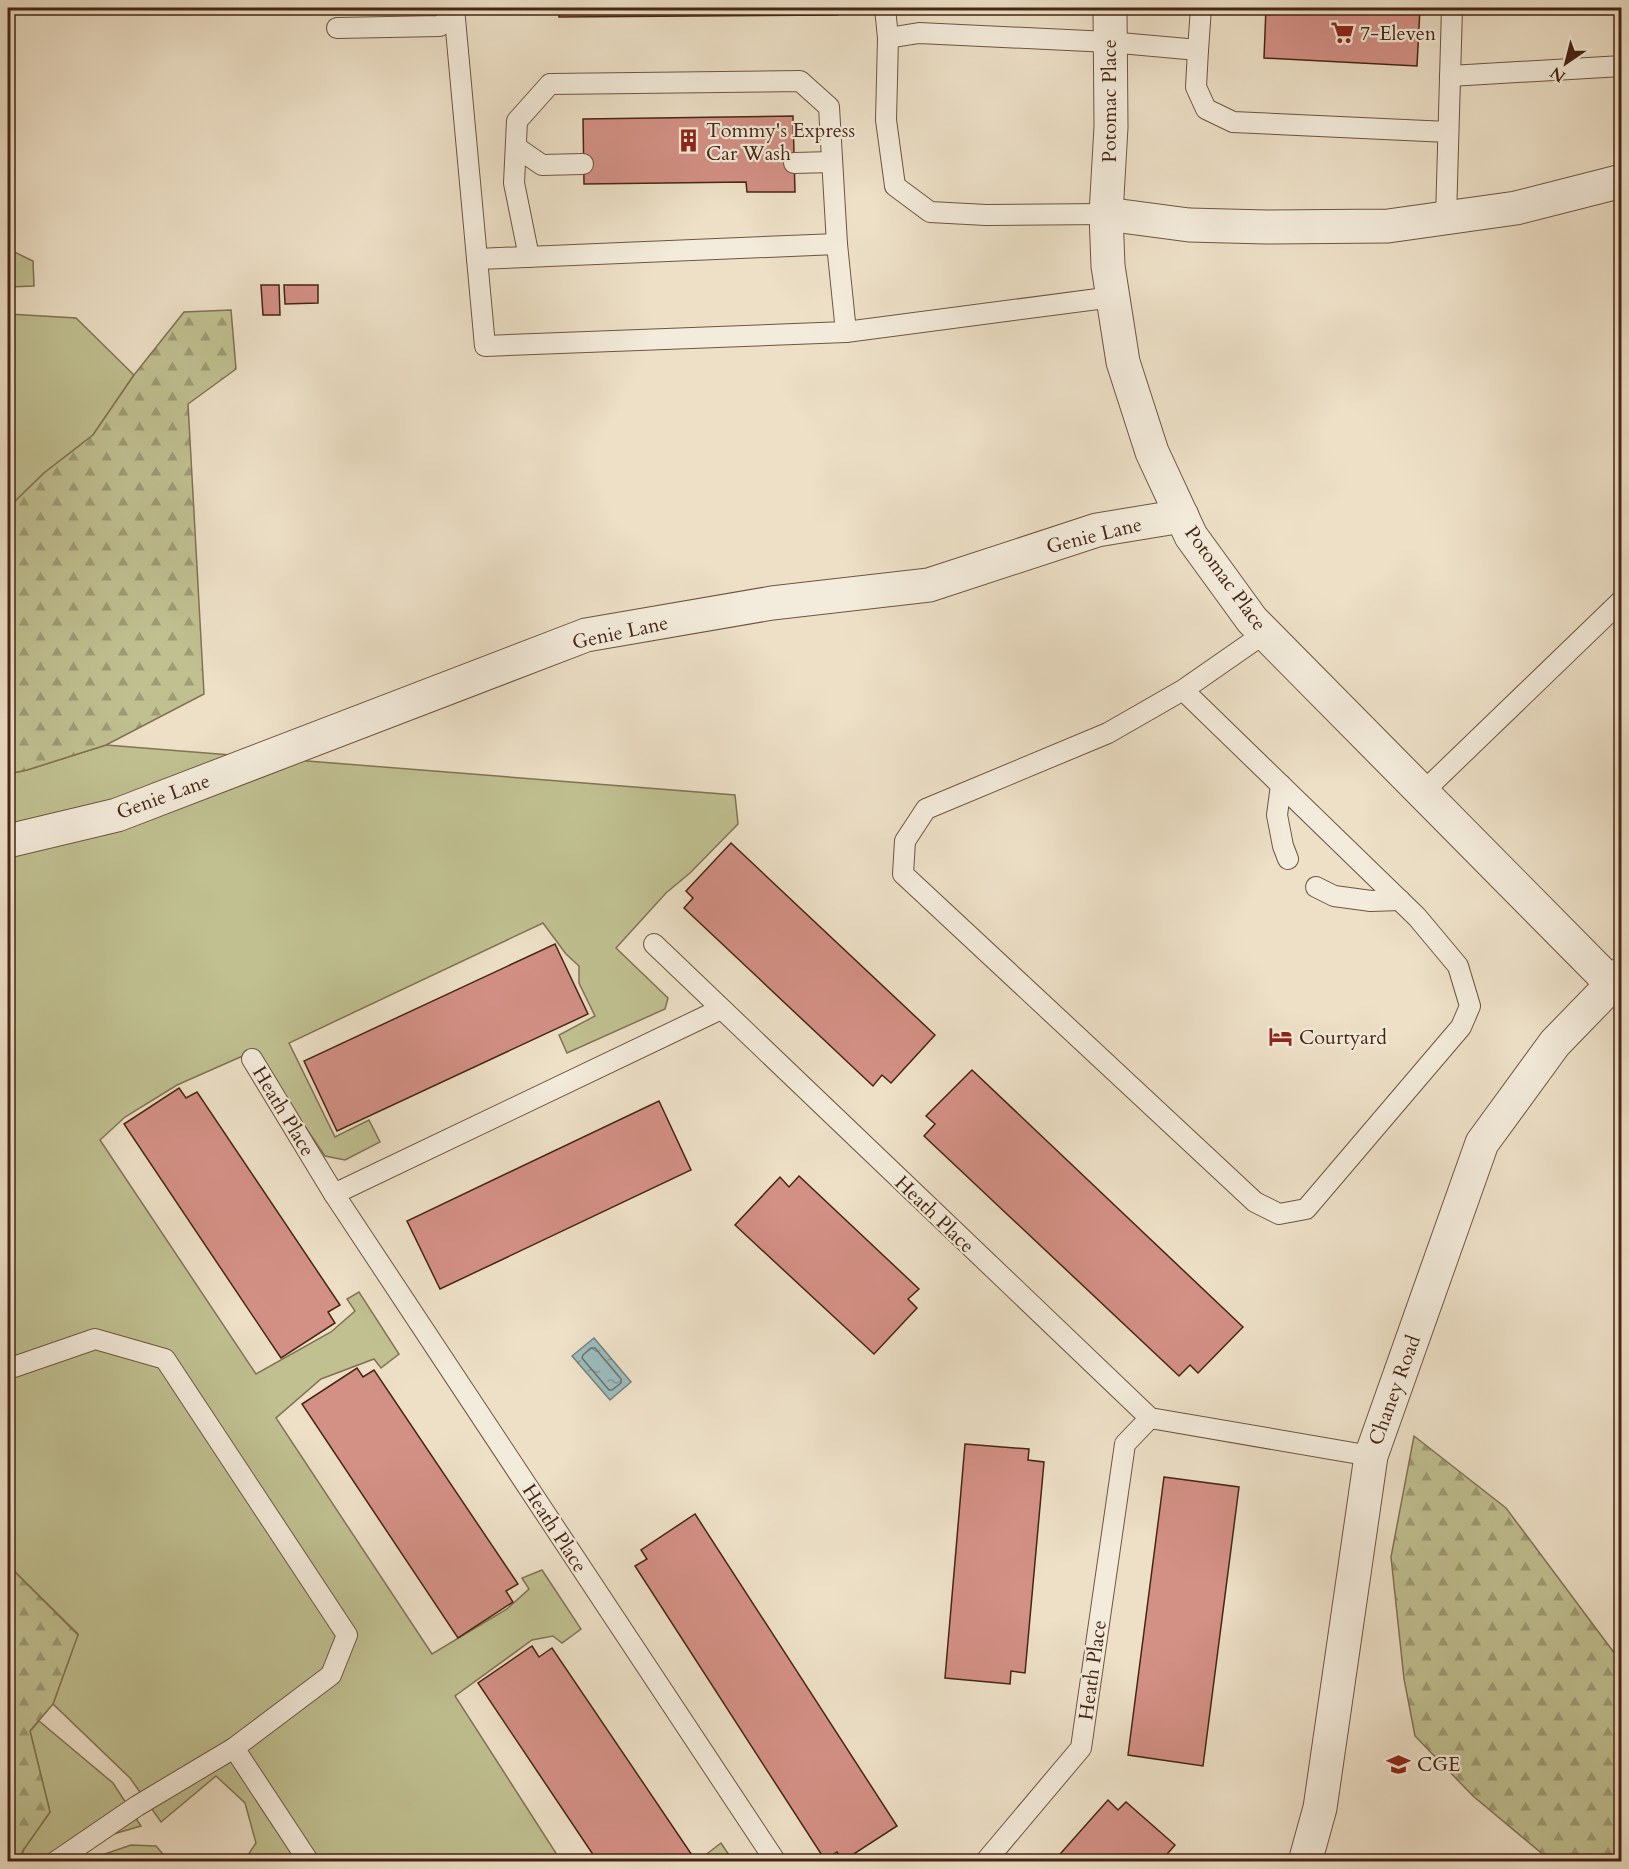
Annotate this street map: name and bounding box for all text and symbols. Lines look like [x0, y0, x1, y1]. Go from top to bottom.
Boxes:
supermarket icon: 7-Eleven [1329, 20, 1355, 46]
place label: 7-Eleven [1360, 20, 1437, 47]
north arrow [1536, 33, 1596, 93]
street label: Potomac Place [1096, 39, 1123, 163]
text: N [1546, 61, 1570, 87]
place label: Tommy's Express Car Wash [706, 117, 855, 167]
building icon: Tommy's Express Car Wash [675, 128, 701, 154]
street label: Genie Lane [1044, 511, 1145, 560]
street label: Potomac Place [1178, 520, 1273, 636]
street label: Genie Lane [570, 609, 671, 656]
street label: Genie Lane [113, 767, 214, 826]
hotel icon: Courtyard [1268, 1024, 1294, 1050]
place label: Courtyard [1299, 1024, 1387, 1051]
street label: Heath Place [246, 1061, 321, 1161]
street label: Heath Place [889, 1170, 980, 1259]
street label: Chaney Road [1362, 1331, 1427, 1449]
street label: Heath Place [516, 1479, 593, 1578]
street label: Heath Place [1072, 1618, 1113, 1722]
school or university icon: CGE [1386, 1751, 1412, 1777]
place label: CGE [1417, 1751, 1460, 1778]

